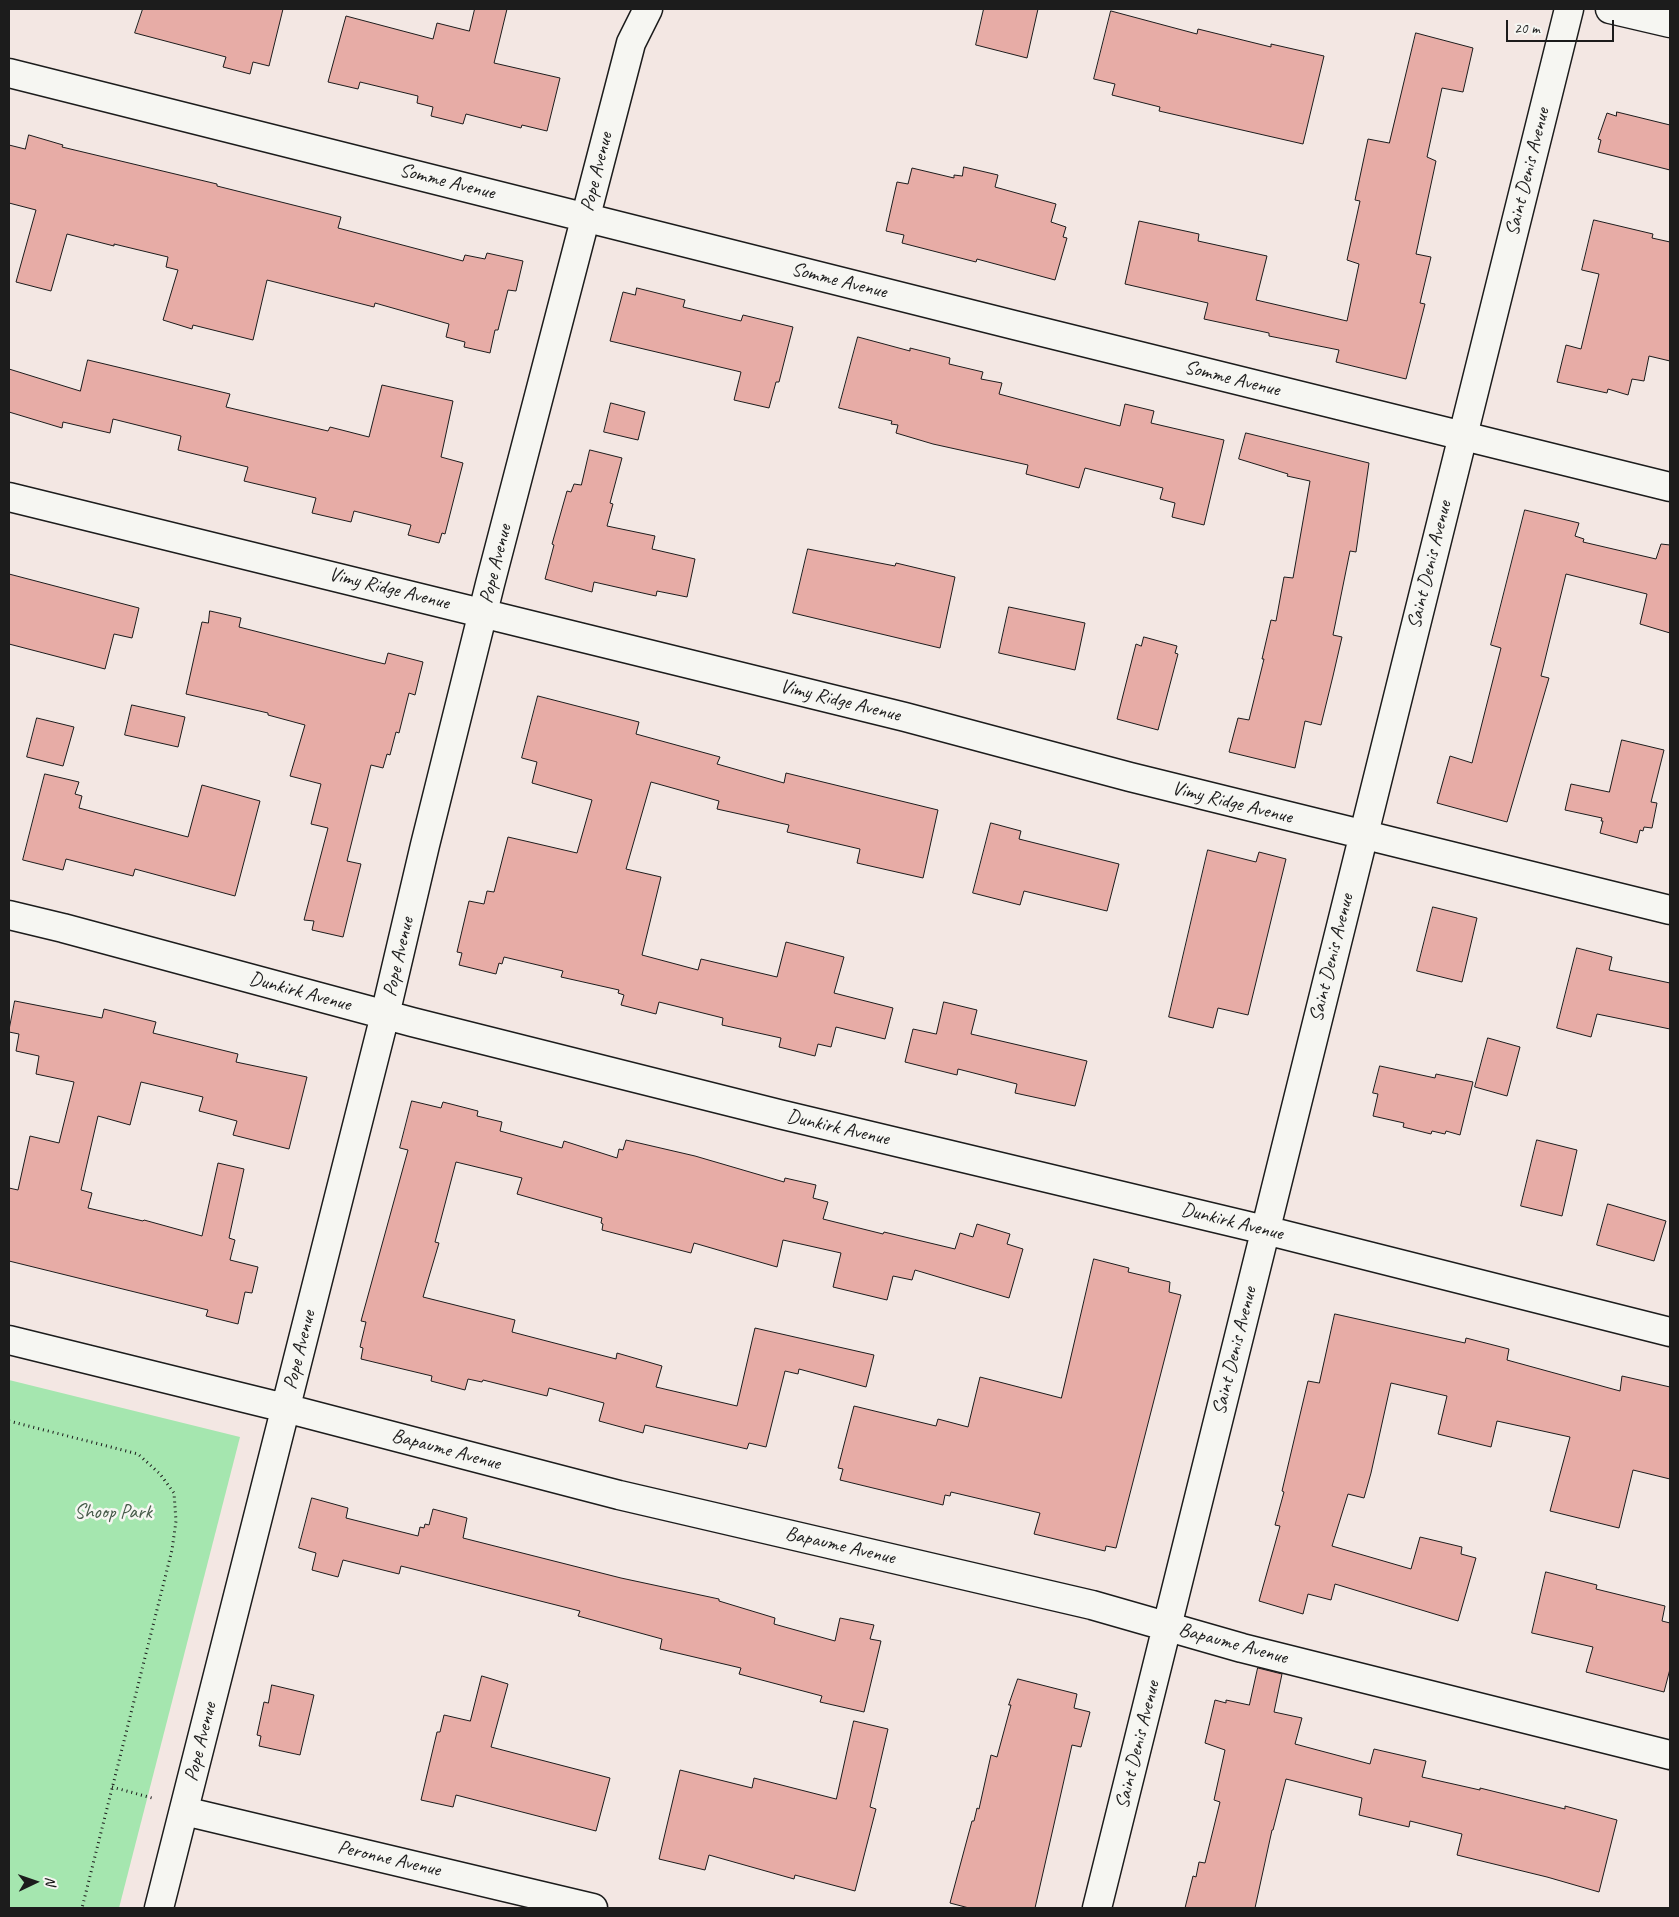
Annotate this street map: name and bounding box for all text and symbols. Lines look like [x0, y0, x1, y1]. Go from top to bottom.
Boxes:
scale bar [1509, 10, 1616, 42]
text: 20 m [1514, 19, 1540, 38]
street label: Saint Denis Avenue [1501, 106, 1555, 238]
street label: Pope Avenue [576, 130, 618, 214]
street label: Somme Avenue [397, 159, 497, 205]
street label: Somme Avenue [789, 258, 889, 304]
street label: Somme Avenue [1182, 356, 1282, 402]
street label: Saint Denis Avenue [1403, 499, 1457, 631]
street label: Pope Avenue [475, 522, 517, 606]
street label: Vimy Ridge Avenue [326, 562, 452, 616]
street label: Vimy Ridge Avenue [777, 674, 903, 728]
street label: Vimy Ridge Avenue [1169, 776, 1295, 830]
street label: Saint Denis Avenue [1305, 892, 1359, 1024]
street label: Pope Avenue [378, 915, 420, 999]
street label: Dunkirk Avenue [247, 967, 353, 1017]
street label: Dunkirk Avenue [784, 1105, 892, 1151]
street label: Dunkirk Avenue [1178, 1198, 1286, 1246]
street label: Saint Denis Avenue [1208, 1285, 1262, 1417]
street label: Pope Avenue [279, 1308, 321, 1392]
street label: Bapaume Avenue [389, 1424, 503, 1476]
park label: Shoop Park [74, 1501, 152, 1525]
street label: Bapaume Avenue [783, 1522, 897, 1570]
street label: Bapaume Avenue [1176, 1618, 1290, 1670]
street label: Saint Denis Avenue [1111, 1679, 1165, 1811]
street label: Pope Avenue [180, 1700, 222, 1784]
street label: Peronne Avenue [335, 1836, 443, 1882]
north arrow [10, 1857, 60, 1907]
text: N [42, 1876, 59, 1886]

